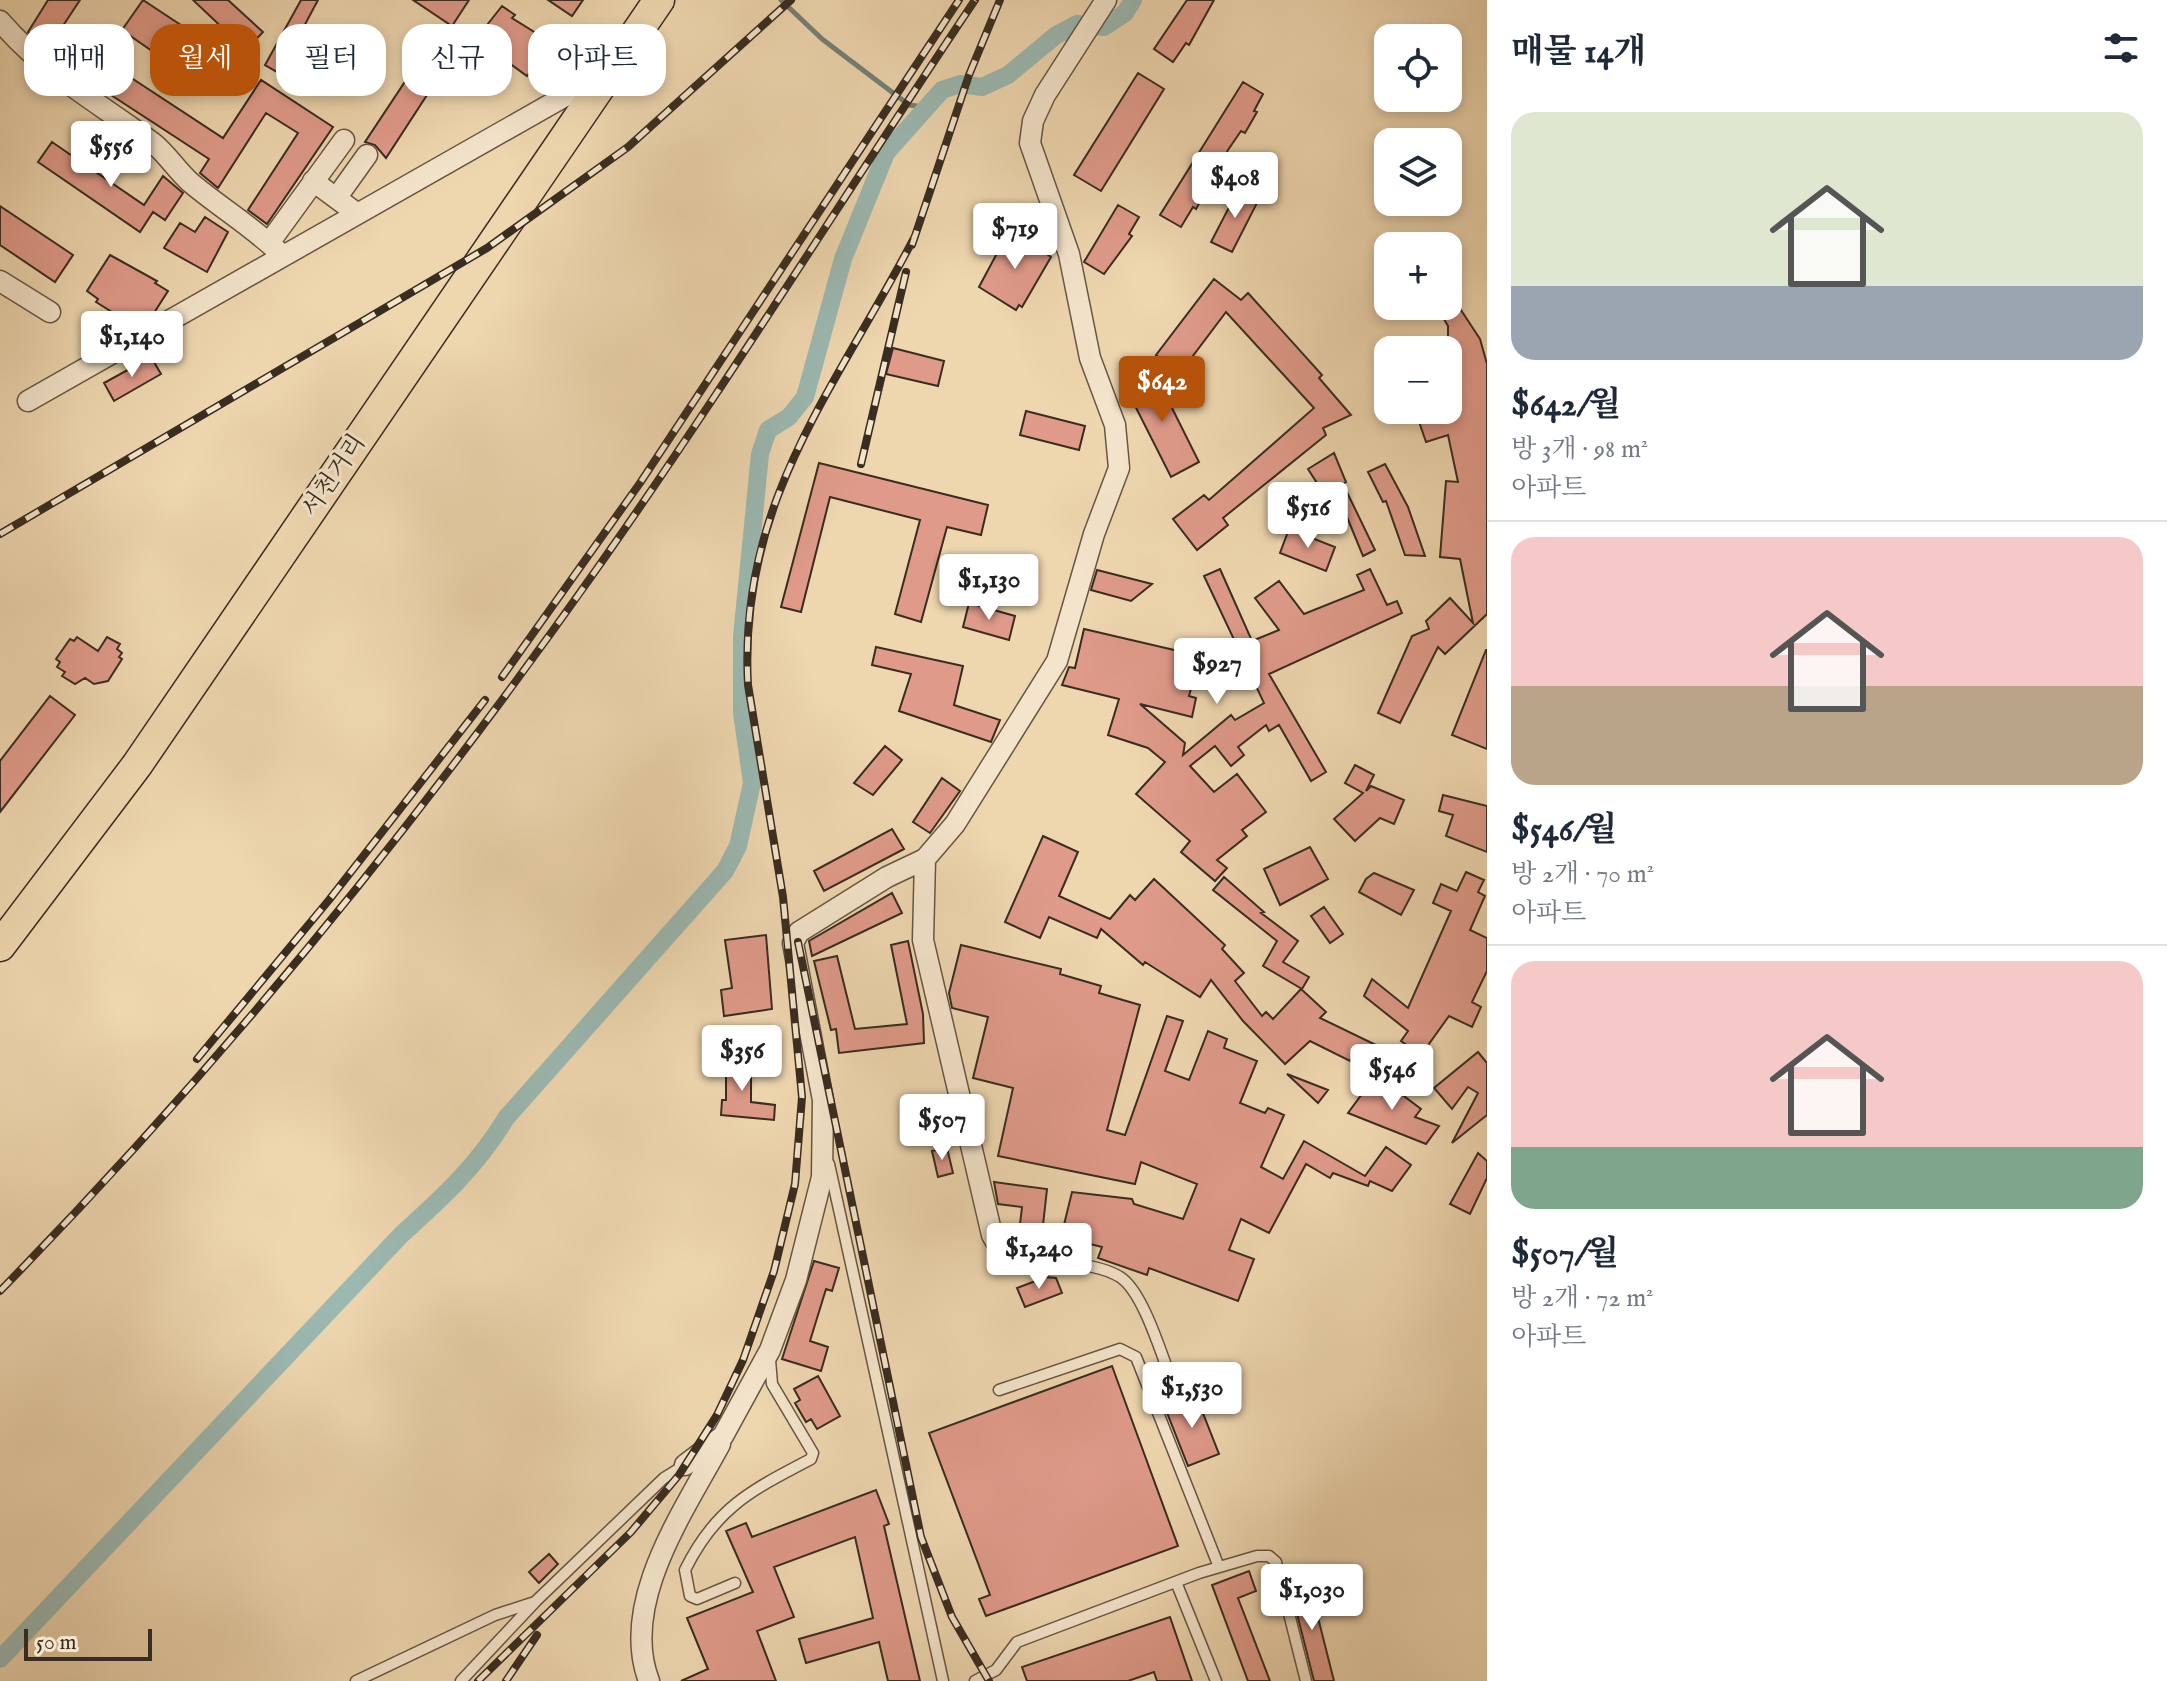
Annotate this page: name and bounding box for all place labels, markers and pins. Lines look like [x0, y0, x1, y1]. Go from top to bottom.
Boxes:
pin: $556 [64, 121, 158, 189]
pin: $408 [1188, 152, 1282, 220]
pin: $719 [968, 203, 1062, 271]
pin: $1,140 [67, 311, 197, 379]
pin: $642 [1115, 356, 1209, 424]
pin: $516 [1261, 482, 1355, 550]
pin: $1,130 [924, 554, 1054, 622]
pin: $927 [1170, 638, 1264, 706]
pin: $356 [695, 1025, 789, 1093]
pin: $546 [1345, 1044, 1439, 1112]
pin: $507 [895, 1094, 989, 1162]
pin: $1,240 [974, 1223, 1104, 1291]
pin: $1,530 [1127, 1362, 1257, 1430]
pin: $1,030 [1247, 1564, 1377, 1632]

